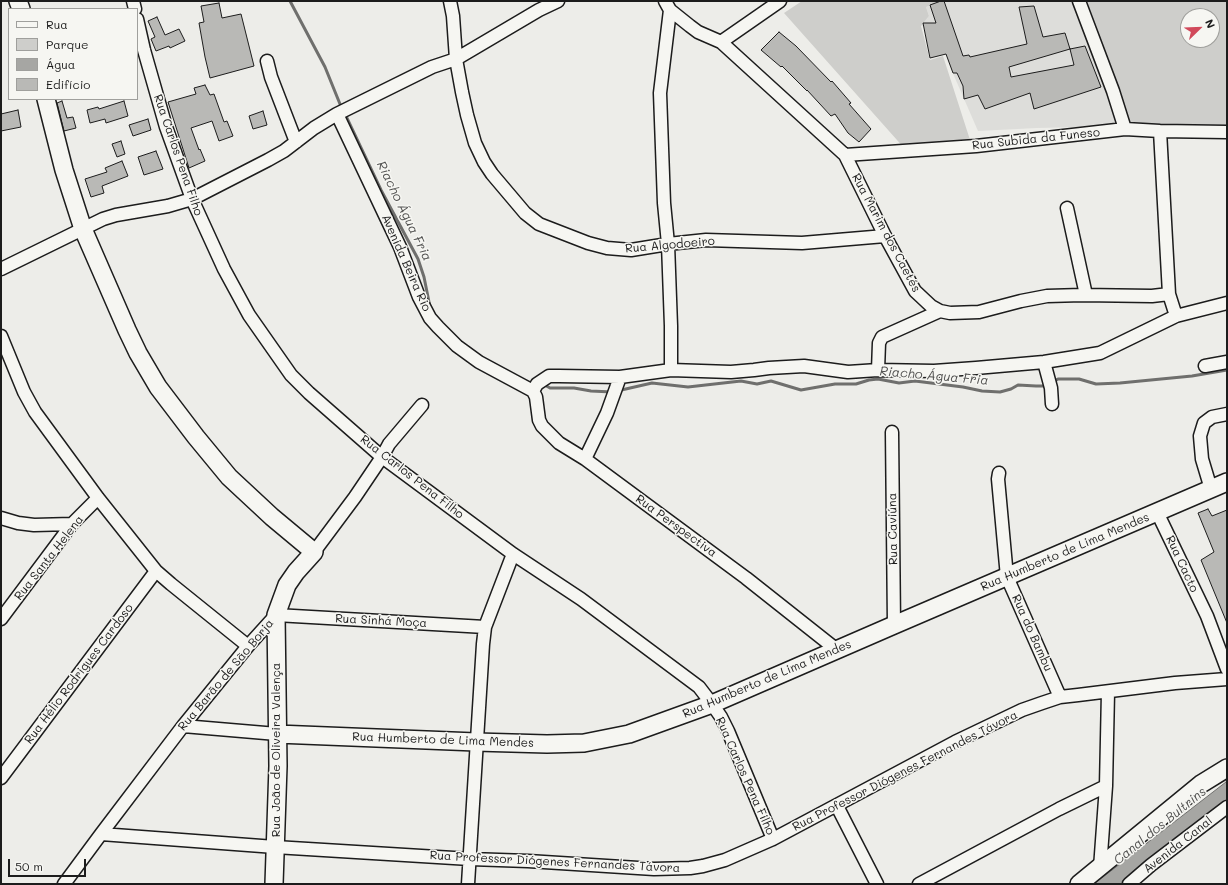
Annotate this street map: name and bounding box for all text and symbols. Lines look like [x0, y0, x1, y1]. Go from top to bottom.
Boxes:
legend [8, 8, 138, 100]
north arrow [1180, 8, 1220, 48]
text: Rua [46, 16, 68, 32]
text: N [1202, 17, 1219, 30]
text: Parque [46, 36, 89, 52]
text: Água [46, 56, 75, 72]
text: Edifício [46, 76, 90, 92]
street label: Rua Carlos Pena Filho [150, 92, 206, 218]
street label: Rua Subida da Funeso [971, 125, 1101, 153]
water label: Riacho Água Fria [373, 159, 435, 263]
street label: Rua Marim dos Caetés [849, 171, 923, 295]
street label: Avenida Beira Rio [378, 212, 434, 314]
street label: Rua Algodoeiro [625, 234, 715, 256]
water label: Riacho Água Fria [879, 363, 989, 389]
street label: Rua Carlos Pena Filho [357, 432, 467, 522]
street label: Rua Perspectiva [633, 492, 719, 560]
street label: Rua Caviúna [885, 493, 901, 565]
street label: Rua Humberto de Lima Mendes [978, 510, 1152, 594]
street label: Rua Santa Helena [11, 513, 87, 603]
street label: Rua Cacto [1163, 533, 1201, 595]
street label: Rua do Bambu [1009, 592, 1055, 674]
street label: Rua Hélio Rodrigues Cardoso [22, 601, 136, 747]
street label: Rua Sinhá Moça [335, 611, 427, 631]
street label: Rua Barão de São Borja [175, 616, 277, 734]
street label: Rua Humberto de Lima Mendes [680, 637, 854, 721]
street label: Rua João de Oliveira Valença [269, 663, 283, 837]
street label: Rua Professor Diógenes Fernandes Távora [790, 708, 1020, 834]
street label: Rua Carlos Pena Filho [713, 715, 777, 837]
street label: Rua Humberto de Lima Mendes [352, 730, 534, 750]
water label: Canal dos Bultrins [1111, 784, 1209, 868]
street label: Avenida Canal [1141, 814, 1215, 876]
street label: Rua Professor Diógenes Fernandes Távora [429, 848, 681, 876]
scale bar [10, 851, 88, 877]
text: 50 m [15, 858, 43, 874]

